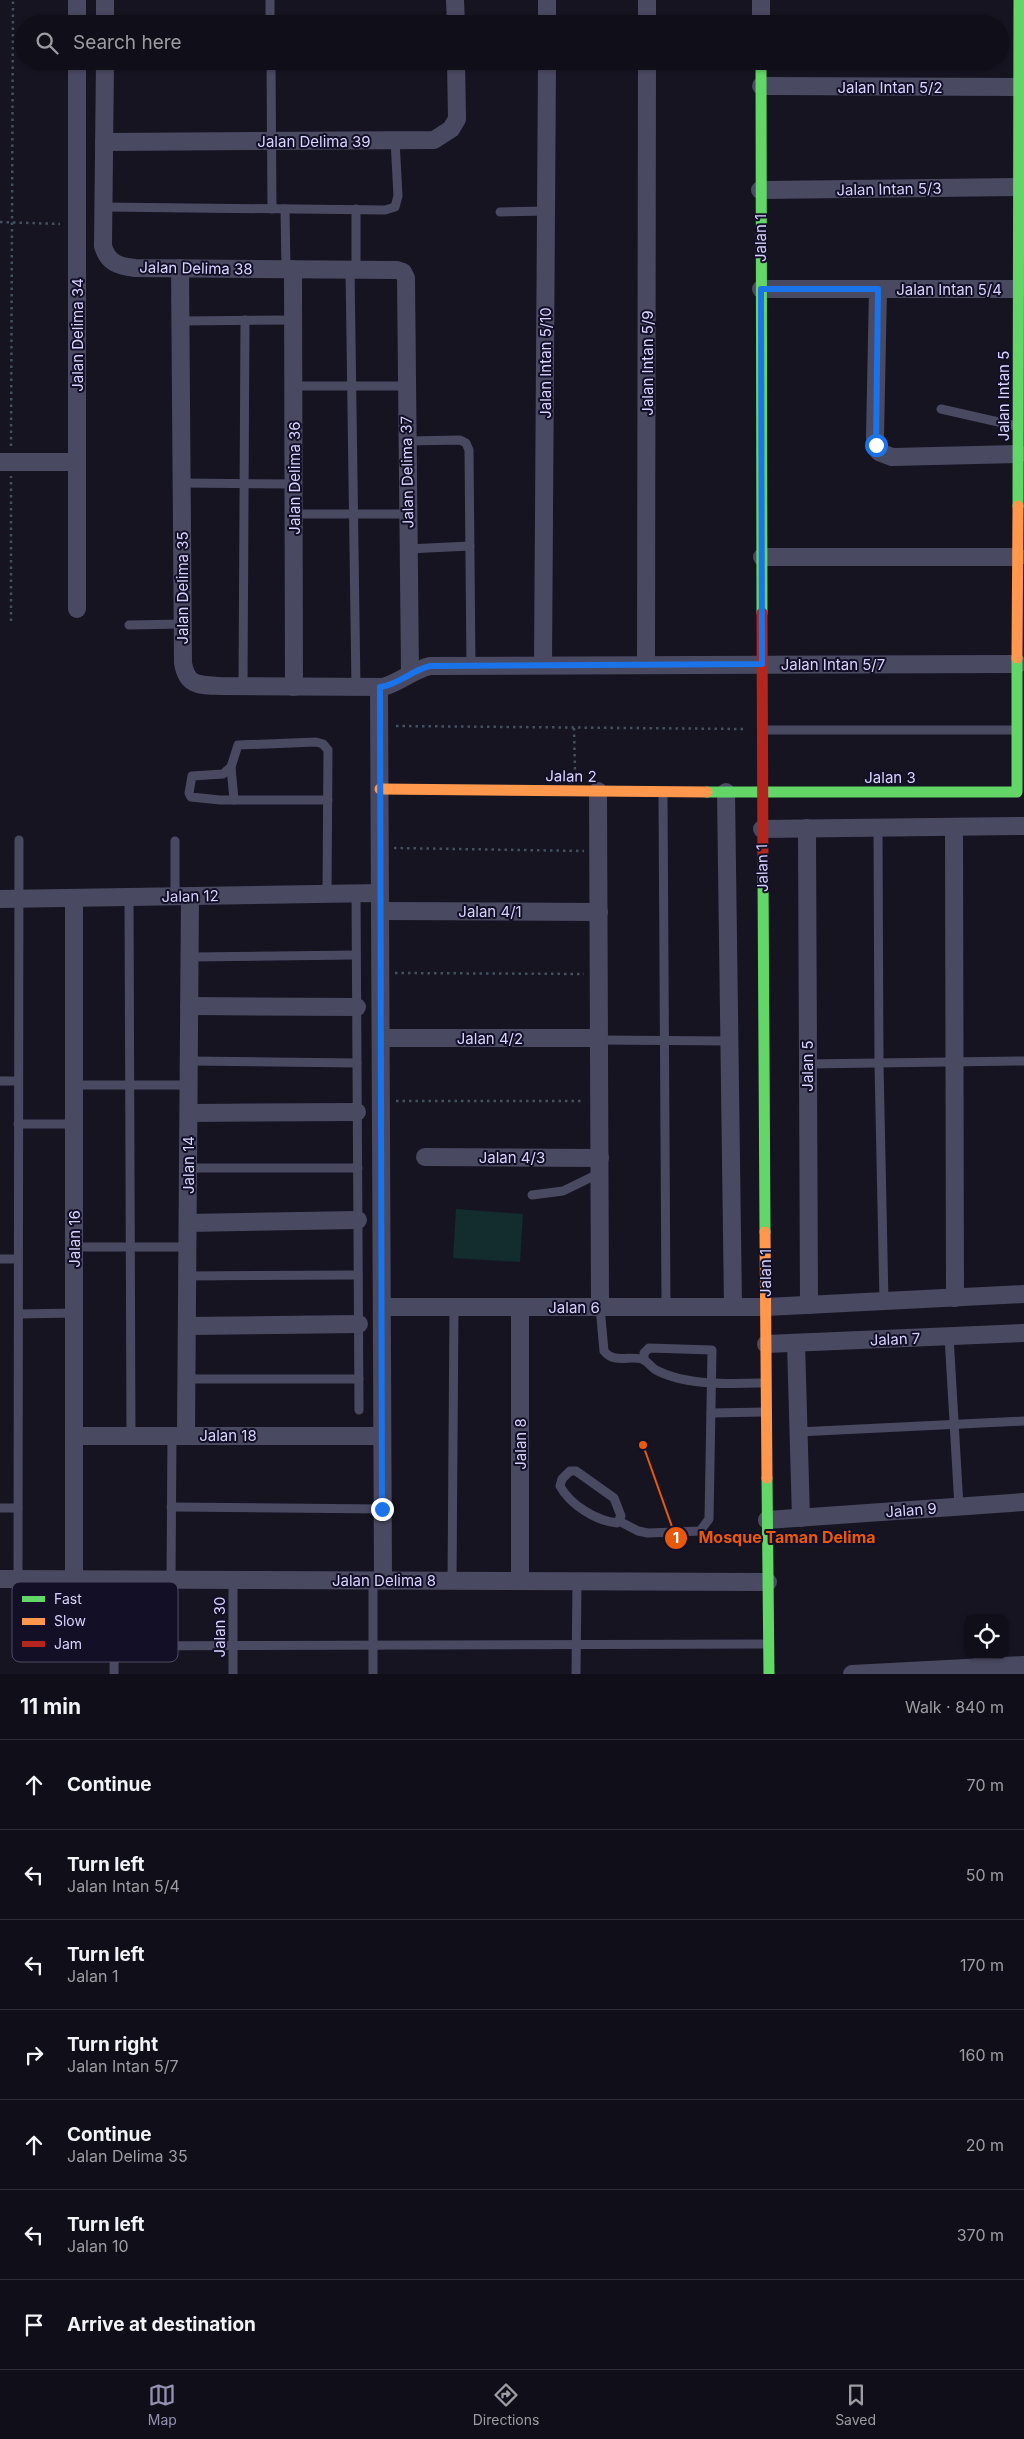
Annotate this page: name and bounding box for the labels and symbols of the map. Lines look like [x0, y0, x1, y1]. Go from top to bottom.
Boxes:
street label: Jalan Intan 5/2 [837, 78, 943, 97]
street label: Jalan Delima 39 [257, 132, 371, 151]
street label: Jalan Intan 5/3 [836, 179, 942, 199]
street label: Jalan 1 [751, 214, 770, 262]
street label: Jalan Delima 38 [139, 258, 253, 278]
street label: Jalan Delima 34 [68, 278, 87, 392]
street label: Jalan Intan 5/4 [896, 280, 1002, 299]
street label: Jalan Intan 5/10 [536, 307, 555, 419]
street label: Jalan Intan 5/9 [638, 310, 657, 416]
street label: Jalan Intan 5 [994, 351, 1013, 441]
street label: Jalan Delima 37 [397, 416, 417, 528]
street label: Jalan Delima 36 [285, 421, 304, 535]
route start [865, 434, 888, 457]
street label: Jalan Delima 35 [173, 531, 192, 645]
street label: Jalan Intan 5/7 [781, 655, 885, 674]
street label: Jalan 2 [545, 766, 597, 786]
street label: Jalan 3 [864, 768, 916, 787]
street label: Jalan 1 [752, 844, 772, 892]
street label: Jalan 12 [161, 886, 219, 906]
street label: Jalan 4/1 [458, 902, 522, 921]
street label: Jalan 4/2 [457, 1029, 523, 1048]
street label: Jalan 5 [798, 1040, 817, 1092]
street label: Jalan 14 [179, 1136, 198, 1194]
street label: Jalan 4/3 [479, 1148, 545, 1167]
street label: Jalan 16 [65, 1210, 84, 1268]
street label: Jalan 1 [756, 1249, 775, 1297]
street label: Jalan 6 [548, 1298, 600, 1317]
street label: Jalan 7 [869, 1329, 921, 1349]
street label: Jalan 8 [511, 1418, 530, 1470]
street label: Jalan 18 [199, 1426, 257, 1445]
route end [371, 1498, 394, 1521]
street label: Jalan 9 [885, 1499, 937, 1521]
callout: Mosque Taman Delima [664, 1522, 886, 1553]
text: Mosque Taman Delima [698, 1527, 876, 1547]
text: 1 [673, 1528, 679, 1547]
street label: Jalan Delima 8 [332, 1571, 436, 1590]
legend [12, 1582, 178, 1662]
text: Fast [54, 1590, 82, 1607]
street label: Jalan 30 [210, 1597, 229, 1657]
text: Slow [54, 1612, 86, 1629]
text: Jam [54, 1635, 82, 1652]

